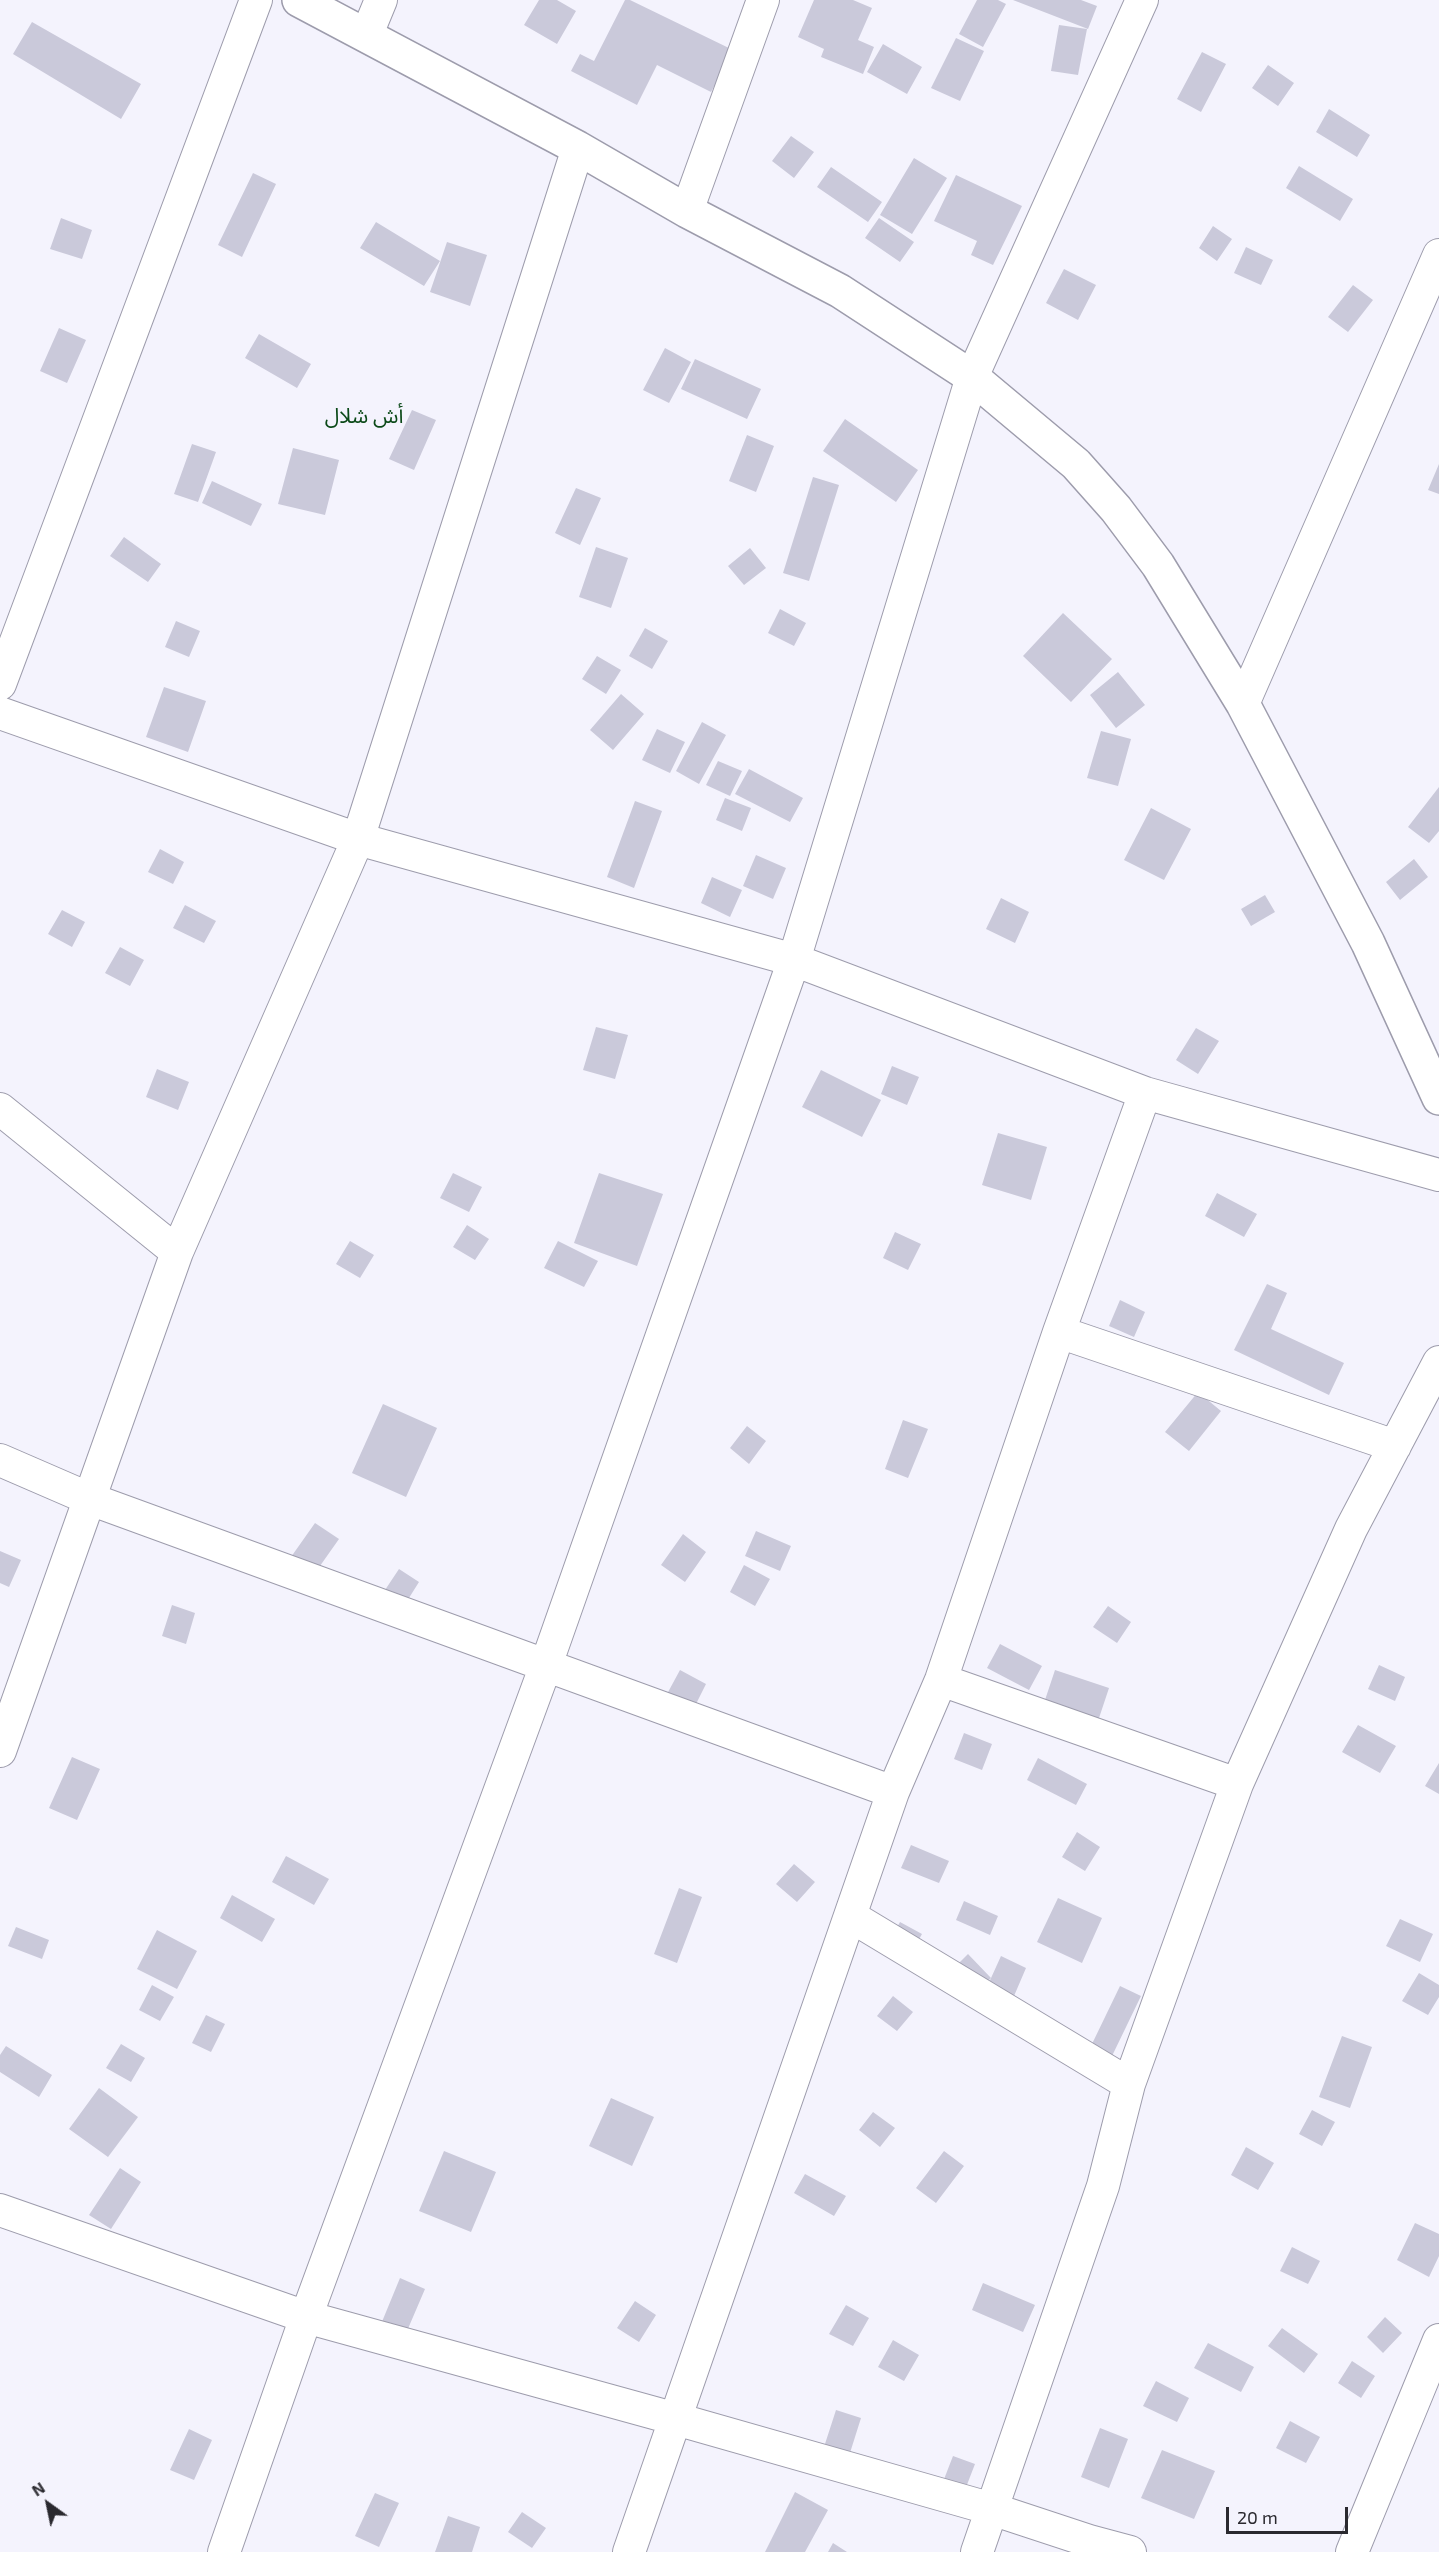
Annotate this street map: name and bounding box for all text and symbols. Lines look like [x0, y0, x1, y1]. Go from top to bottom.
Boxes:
district label: أش شلال [325, 403, 403, 429]
north arrow [18, 2474, 78, 2534]
text: N [28, 2477, 48, 2500]
scale bar [1229, 2495, 1350, 2533]
text: 20 m [1237, 2506, 1278, 2528]

